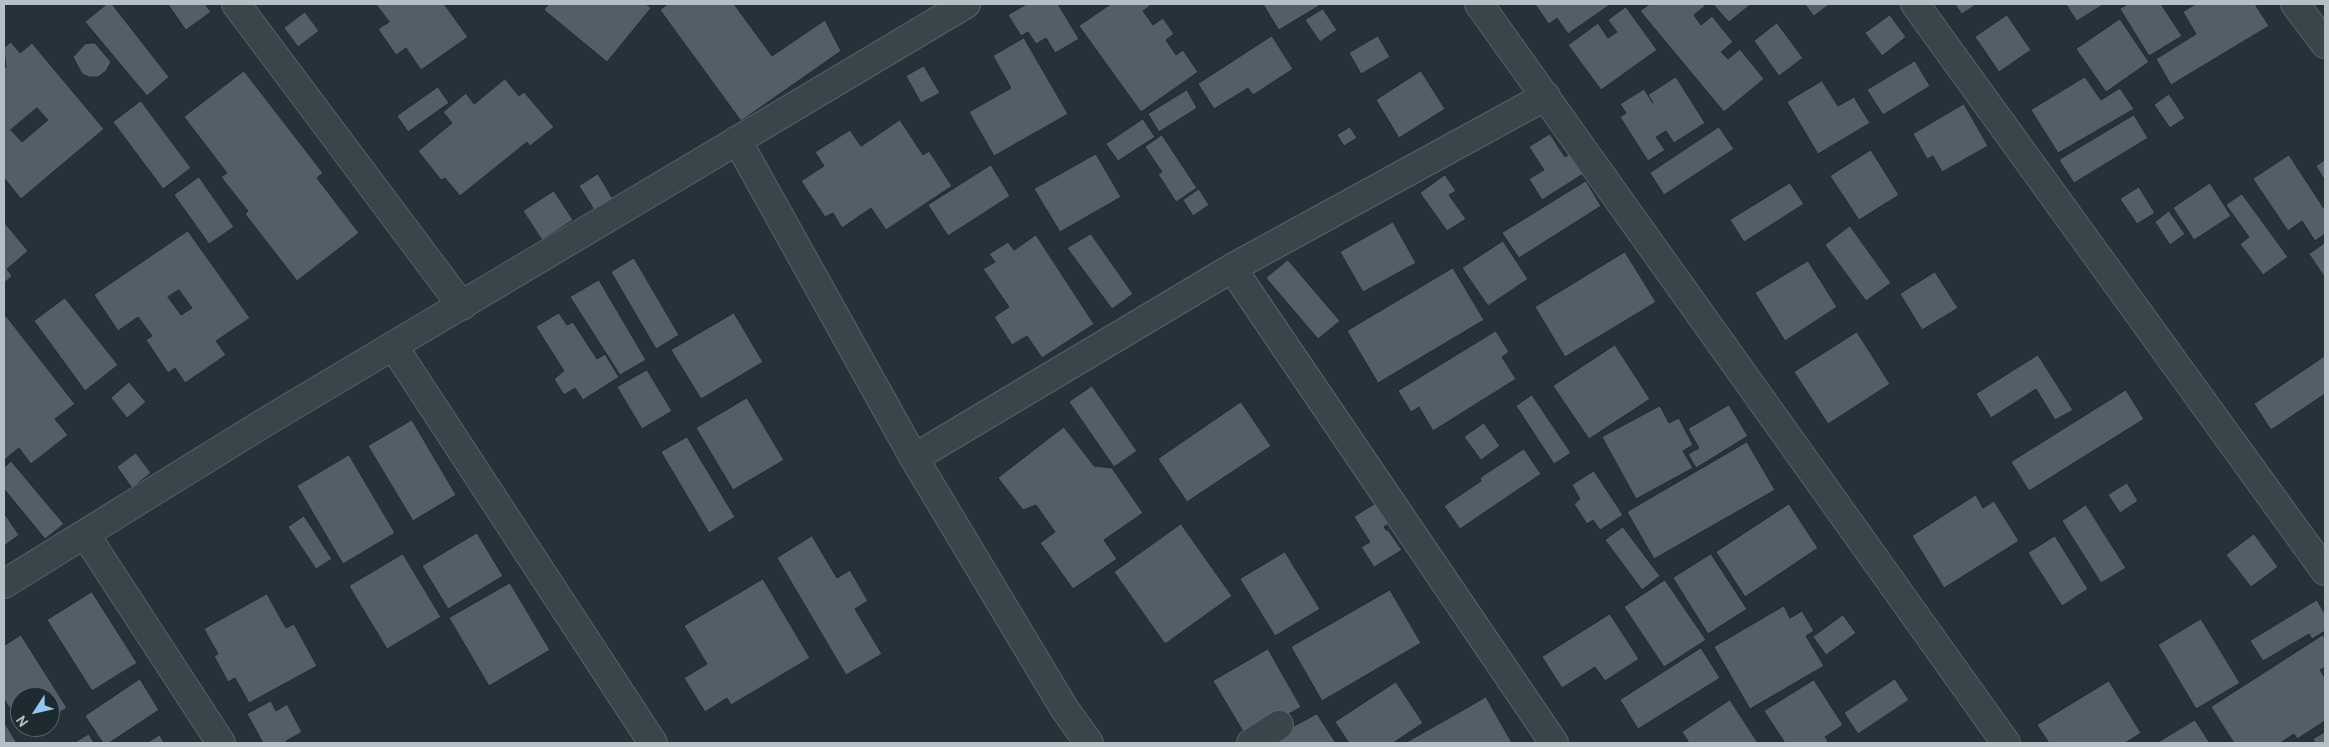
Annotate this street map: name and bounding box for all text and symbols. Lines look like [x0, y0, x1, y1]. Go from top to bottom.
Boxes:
north arrow [10, 687, 60, 737]
text: N [13, 711, 33, 729]

